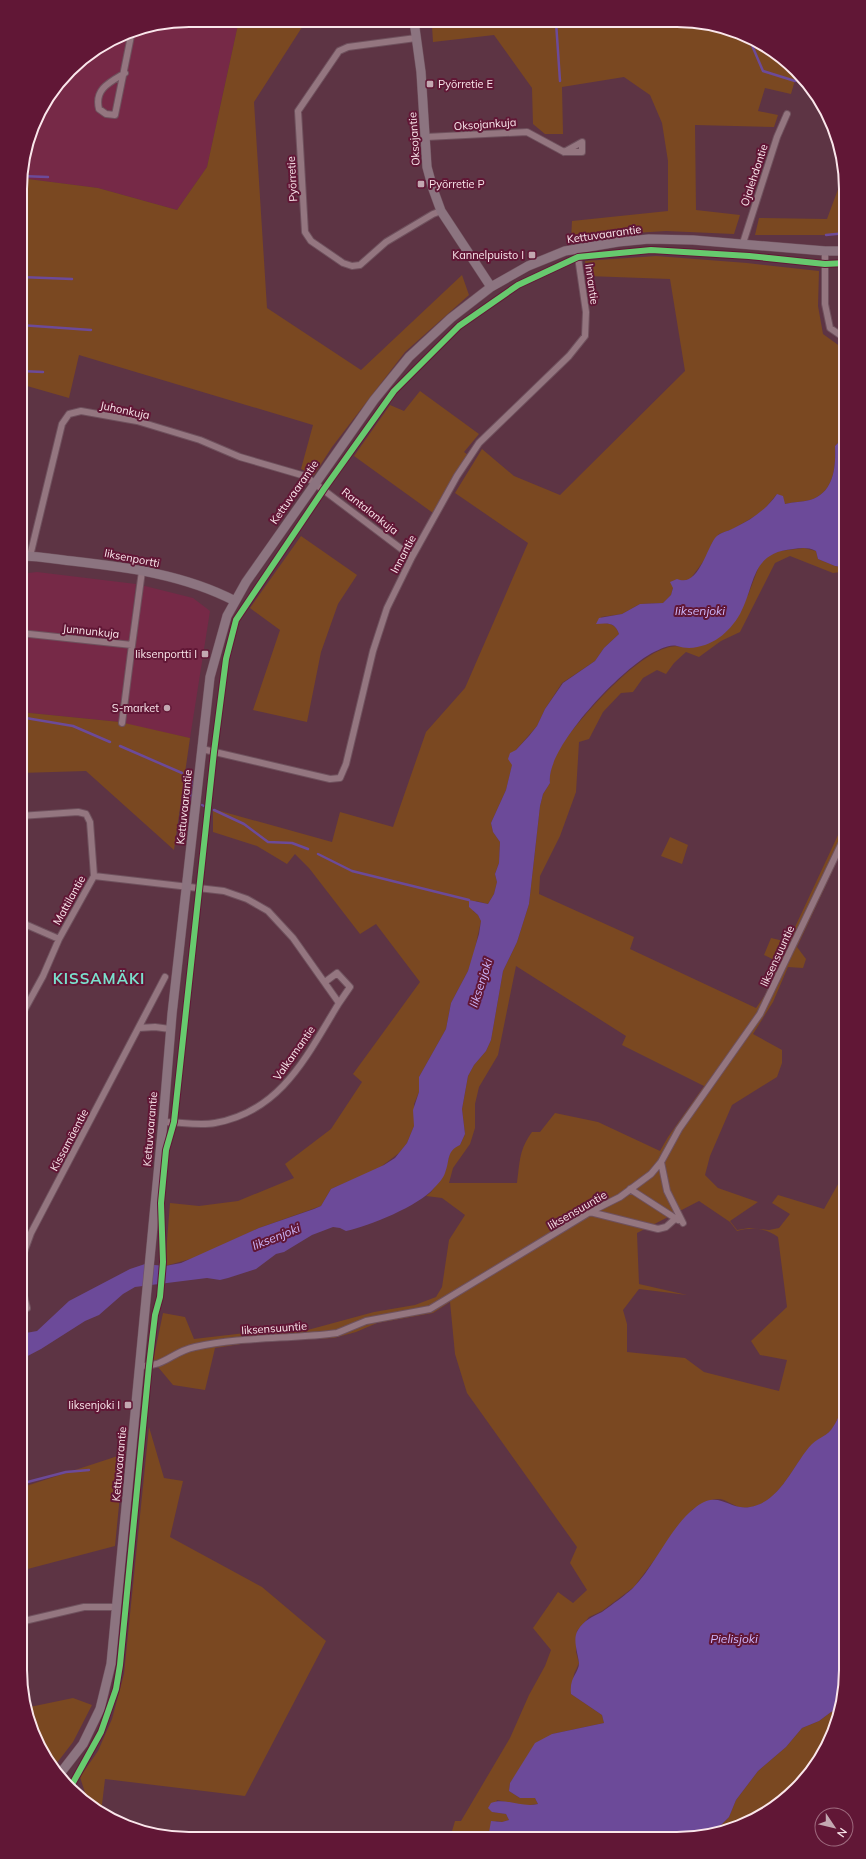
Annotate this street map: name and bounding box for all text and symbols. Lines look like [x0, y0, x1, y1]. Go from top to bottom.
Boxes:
place label: Pyörretie E [438, 77, 493, 91]
marker: Pyörretie E [425, 79, 435, 89]
street label: Oksojantie [405, 112, 423, 166]
street label: Oksojankuja [453, 115, 517, 133]
street label: Ojalehdontie [737, 142, 771, 208]
street label: Pyörretie [284, 156, 300, 202]
place label: Pyörretie P [429, 177, 485, 191]
marker: Pyörretie P [416, 179, 426, 189]
street label: Kettuvaarantie [566, 222, 642, 246]
place label: Kannelpuisto I [452, 248, 524, 262]
marker: Kannelpuisto I [527, 250, 537, 260]
street label: Innantie [582, 263, 602, 305]
street label: Juhonkuja [99, 398, 151, 422]
street label: Kettuvaarantie [267, 457, 321, 527]
street label: Rantalankuja [339, 485, 401, 537]
street label: Innantie [387, 532, 419, 575]
street label: Iiksenportti [103, 546, 161, 570]
water label: Iiksenjoki [675, 603, 725, 618]
street label: Junnunkuja [62, 621, 120, 641]
place label: Iiksenportti I [135, 647, 197, 661]
marker: Iiksenportti I [200, 649, 210, 659]
place label: S-market [112, 701, 159, 715]
marker: S-market [162, 703, 172, 713]
street label: Kettuvaarantie [173, 769, 195, 845]
street label: Mattilantie [50, 873, 88, 927]
street label: Iiksensuuntie [757, 923, 797, 989]
water label: Iiksenjoki [466, 956, 495, 1009]
district label: KISSAMÄKI [53, 969, 145, 988]
street label: Valkamantie [270, 1023, 318, 1083]
street label: Kettuvaarantie [140, 1091, 160, 1167]
street label: Kissamäentie [47, 1107, 91, 1173]
street label: Iiksensuuntie [545, 1187, 609, 1233]
water label: Iiksenjoki [250, 1220, 302, 1253]
street label: Iiksensuuntie [241, 1319, 307, 1337]
place label: Iiksenjoki I [68, 1398, 120, 1412]
marker: Iiksenjoki I [123, 1400, 133, 1410]
street label: Kettuvaarantie [109, 1426, 129, 1502]
water label: Pielisjoki [710, 1631, 758, 1646]
north arrow [814, 1807, 854, 1847]
text: N [834, 1825, 850, 1840]

